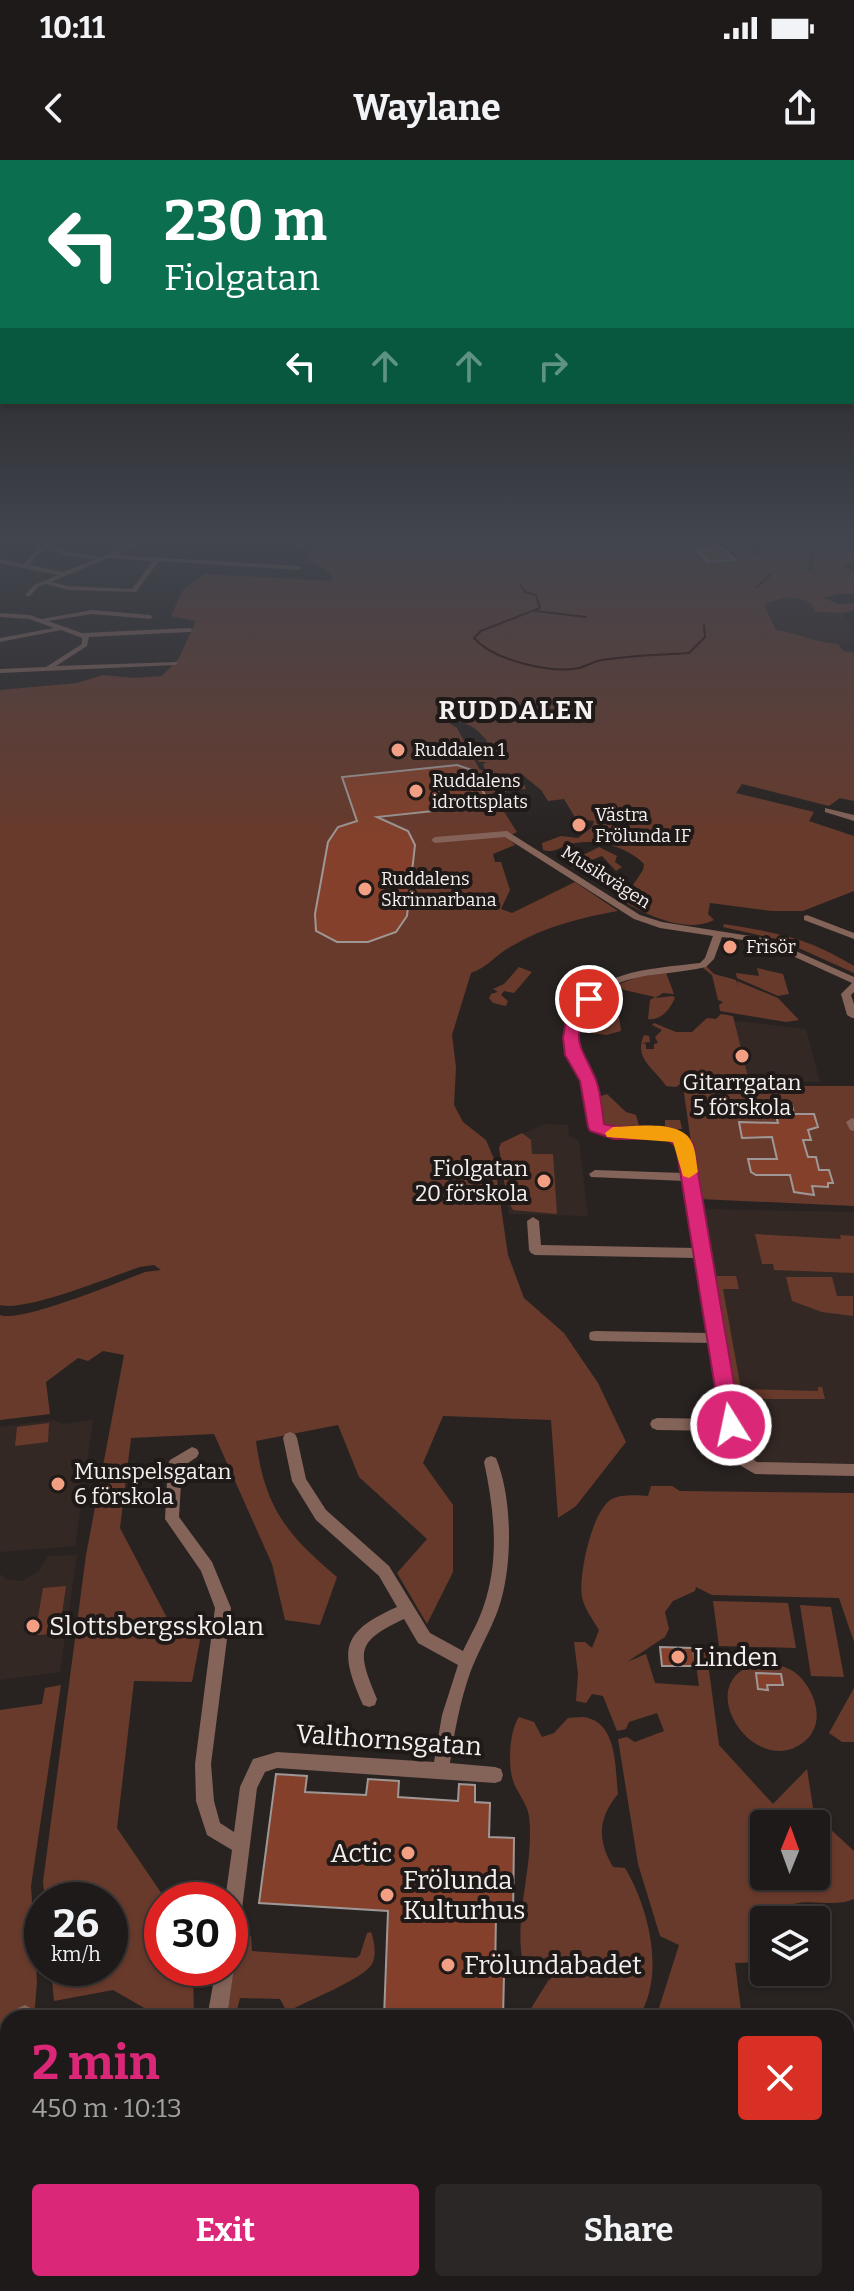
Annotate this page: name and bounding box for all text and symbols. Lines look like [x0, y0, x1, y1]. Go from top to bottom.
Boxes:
text: 10:11 [40, 10, 105, 46]
icon: back [32, 86, 76, 130]
text: Waylane [353, 86, 501, 130]
icon: share [778, 86, 822, 130]
text: 230 m [164, 188, 327, 255]
icon: left [32, 192, 136, 296]
text: Fiolgatan [164, 256, 320, 300]
icon: left [279, 344, 323, 388]
icon: ahead [363, 344, 407, 388]
icon: ahead [447, 344, 491, 388]
icon: right [531, 344, 575, 388]
district label: RUDDALEN [439, 695, 595, 726]
place label: Ruddalen 1 [414, 739, 506, 761]
marker: Ruddalen 1 [389, 741, 407, 759]
place label: Ruddalens idrottsplats [432, 770, 528, 813]
marker: Ruddalens idrottsplats [407, 782, 425, 800]
place label: Västra Frölunda IF [595, 804, 691, 847]
marker: Västra Frölunda IF [570, 816, 588, 834]
street label: Musikvägen [557, 841, 655, 913]
place label: Ruddalens Skrinnarbana [381, 868, 497, 911]
marker: Ruddalens Skrinnarbana [356, 880, 374, 898]
place label: Frisör [746, 936, 796, 958]
marker: Frisör [721, 938, 739, 956]
pin [555, 965, 623, 1033]
icon: arrive [567, 977, 611, 1021]
marker: Gitarrgatan 5 förskola [733, 1047, 751, 1065]
place label: Gitarrgatan 5 förskola [682, 1069, 802, 1121]
place label: Fiolgatan 20 förskola [415, 1155, 528, 1207]
marker: Fiolgatan 20 förskola [535, 1172, 553, 1190]
position arrow [689, 1383, 773, 1467]
place label: Munspelsgatan 6 förskola [74, 1458, 232, 1510]
marker: Munspelsgatan 6 förskola [49, 1475, 67, 1493]
place label: Slottsbergsskolan [49, 1611, 265, 1642]
marker: Slottsbergsskolan [24, 1617, 42, 1635]
place label: Linden [694, 1642, 779, 1673]
marker: Linden [669, 1648, 687, 1666]
street label: Valthornsgatan [295, 1719, 483, 1762]
north arrow [750, 1810, 830, 1890]
map controls [750, 1810, 830, 1986]
place label: Actic [331, 1838, 392, 1869]
marker: Actic [399, 1844, 417, 1862]
place label: Frölunda Kulturhus [403, 1865, 526, 1926]
speed limit sign: 30 [144, 1882, 248, 1986]
marker: Frölunda Kulturhus [378, 1886, 396, 1904]
text: 26 [53, 1900, 99, 1948]
button: layers [750, 1906, 830, 1986]
text: km/h [51, 1942, 101, 1966]
place label: Frölundabadet [464, 1950, 642, 1981]
marker: Frölundabadet [439, 1956, 457, 1974]
text: 2 min [32, 2034, 160, 2092]
button: close [738, 2036, 822, 2120]
text: 450 m · 10:13 [32, 2093, 182, 2124]
button: Exit [32, 2184, 419, 2276]
button: Share [435, 2184, 822, 2276]

